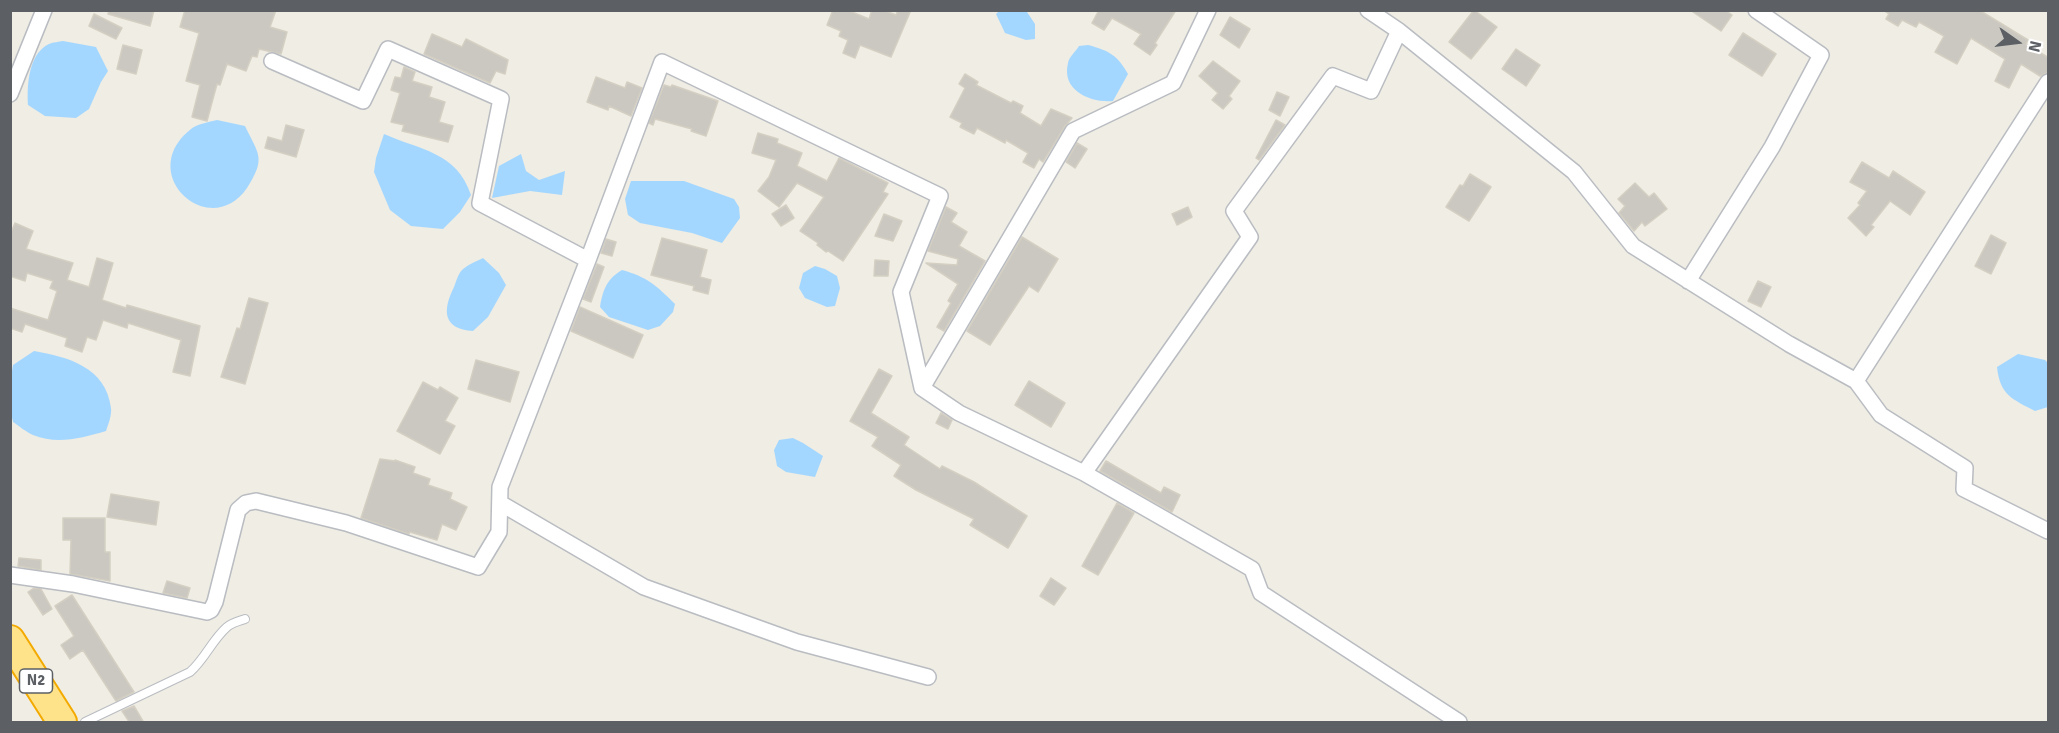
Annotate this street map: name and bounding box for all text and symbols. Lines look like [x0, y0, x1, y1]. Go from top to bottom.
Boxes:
north arrow [1987, 12, 2047, 72]
text: N [2023, 39, 2046, 54]
road number: N2 [20, 669, 52, 693]

